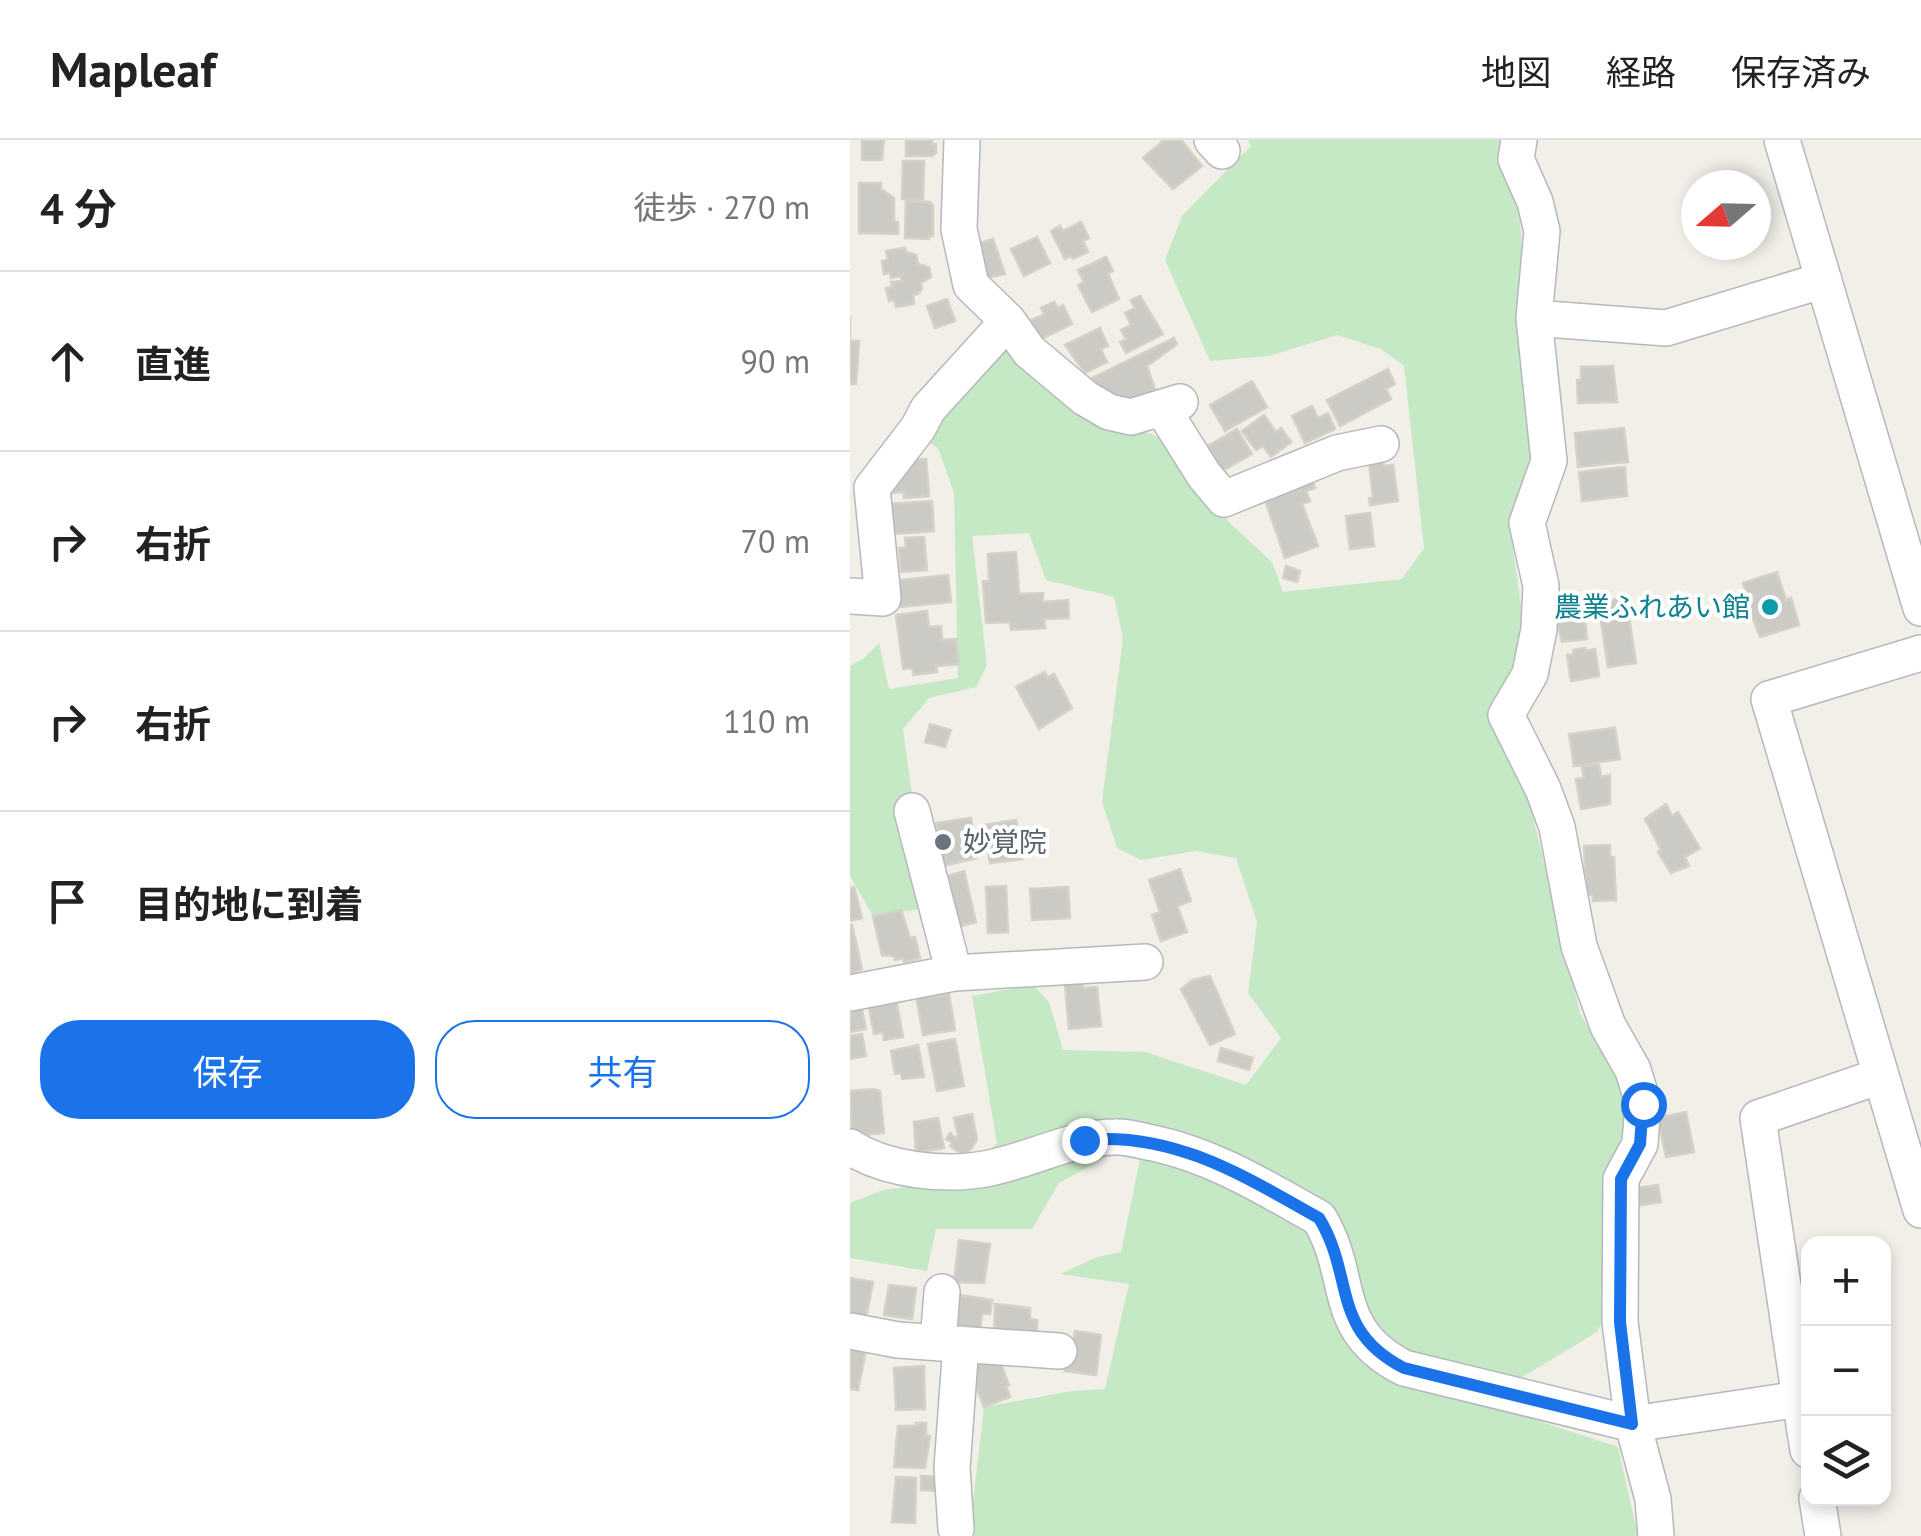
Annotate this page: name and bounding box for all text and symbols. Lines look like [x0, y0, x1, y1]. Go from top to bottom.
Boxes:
text: Mapleaf [50, 38, 216, 100]
text: 地図 [1481, 49, 1551, 95]
text: 経路 [1606, 49, 1676, 95]
text: 保存済み [1731, 49, 1871, 95]
north arrow [1681, 170, 1771, 260]
text: 4 分 [40, 181, 116, 236]
text: 徒歩 · 270 m [634, 186, 810, 228]
icon: ahead [40, 334, 95, 389]
text: 直進 [135, 339, 211, 388]
text: 90 m [741, 340, 810, 382]
icon: right [40, 514, 95, 569]
text: 右折 [135, 519, 211, 568]
text: 70 m [741, 520, 810, 562]
place label: 農業ふれあい館 [1554, 588, 1750, 625]
marker: 農業ふれあい館 [1759, 596, 1781, 618]
icon: right [40, 694, 95, 749]
text: 右折 [135, 699, 211, 748]
text: 110 m [723, 700, 810, 742]
place label: 妙覚院 [963, 823, 1047, 860]
marker: 妙覚院 [932, 831, 954, 853]
icon: arrive [40, 874, 95, 929]
text: 目的地に到着 [135, 879, 363, 928]
button: 保存 [40, 1020, 415, 1119]
button: 共有 [435, 1020, 810, 1119]
route start [1621, 1082, 1667, 1128]
route end [1062, 1118, 1108, 1164]
map controls [1801, 1236, 1891, 1506]
button: + [1801, 1236, 1891, 1326]
button: − [1801, 1326, 1891, 1416]
button: layers [1801, 1416, 1891, 1506]

